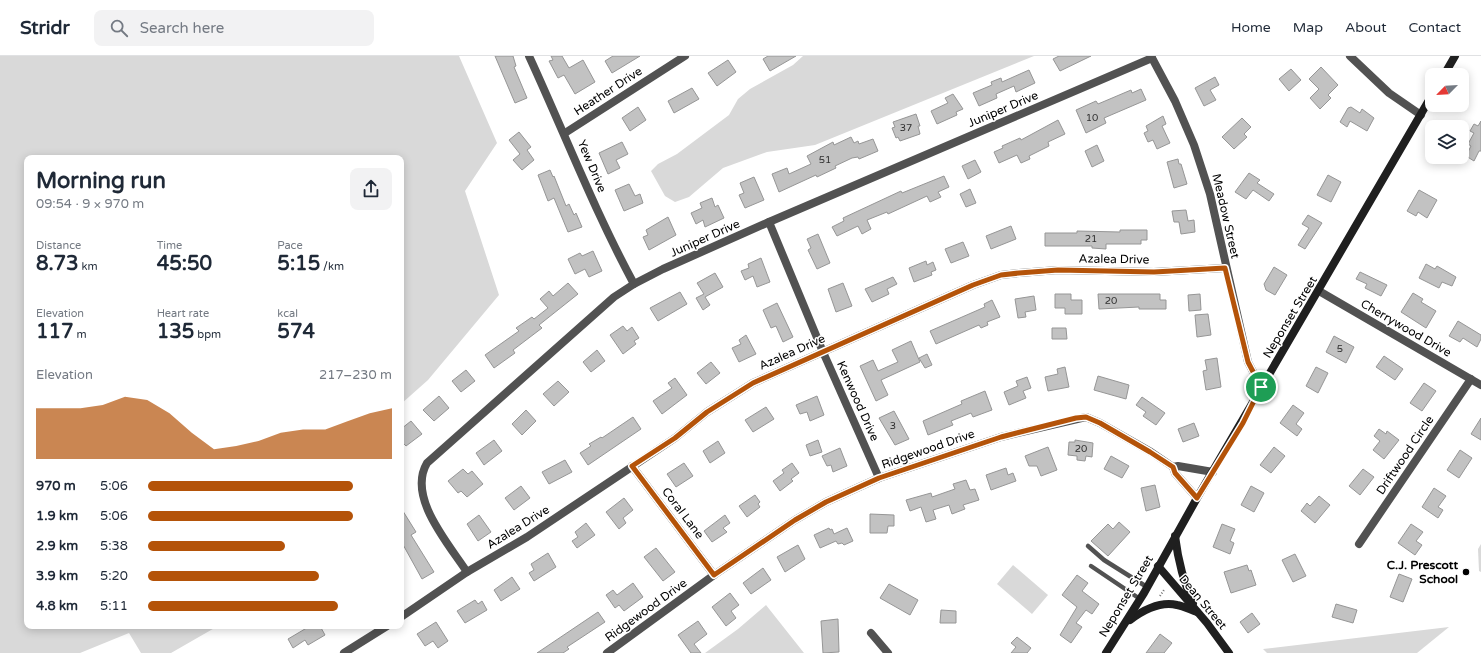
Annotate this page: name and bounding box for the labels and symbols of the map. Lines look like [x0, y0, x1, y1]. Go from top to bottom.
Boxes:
street label: Heather Drive [571, 64, 645, 118]
north arrow [1425, 68, 1469, 112]
street label: Juniper Drive [966, 88, 1040, 130]
house number: 10 [1086, 112, 1098, 124]
house number: 37 [900, 122, 912, 134]
street label: Yew Drive [575, 138, 609, 195]
house number: 51 [819, 154, 831, 166]
street label: Meadow Street [1209, 172, 1243, 260]
street label: Juniper Drive [668, 216, 742, 260]
house number: 21 [1085, 233, 1097, 245]
street label: Azalea Drive [1078, 251, 1150, 267]
street label: Neponset Street [1260, 273, 1320, 360]
house number: 20 [1105, 295, 1117, 307]
street label: Cherrywood Drive [1358, 296, 1454, 360]
street label: Azalea Drive [757, 331, 827, 373]
house number: 5 [1337, 343, 1343, 355]
street label: Kenwood Drive [834, 359, 882, 443]
pin [1244, 370, 1278, 404]
street label: Driftwood Circle [1373, 413, 1437, 497]
house number: 3 [890, 420, 896, 432]
street label: Ridgewood Drive [880, 426, 977, 472]
house number: 20 [1075, 443, 1087, 455]
street label: Coral Lane [659, 485, 707, 542]
street label: Azalea Drive [484, 502, 552, 552]
street label: Neponset Street [1096, 552, 1156, 639]
place label: C.J. Prescott School [1387, 558, 1458, 586]
marker: C.J. Prescott School [1461, 567, 1471, 577]
street label: Dean Street [1176, 572, 1230, 632]
street label: Ridgewood Drive [602, 576, 690, 644]

